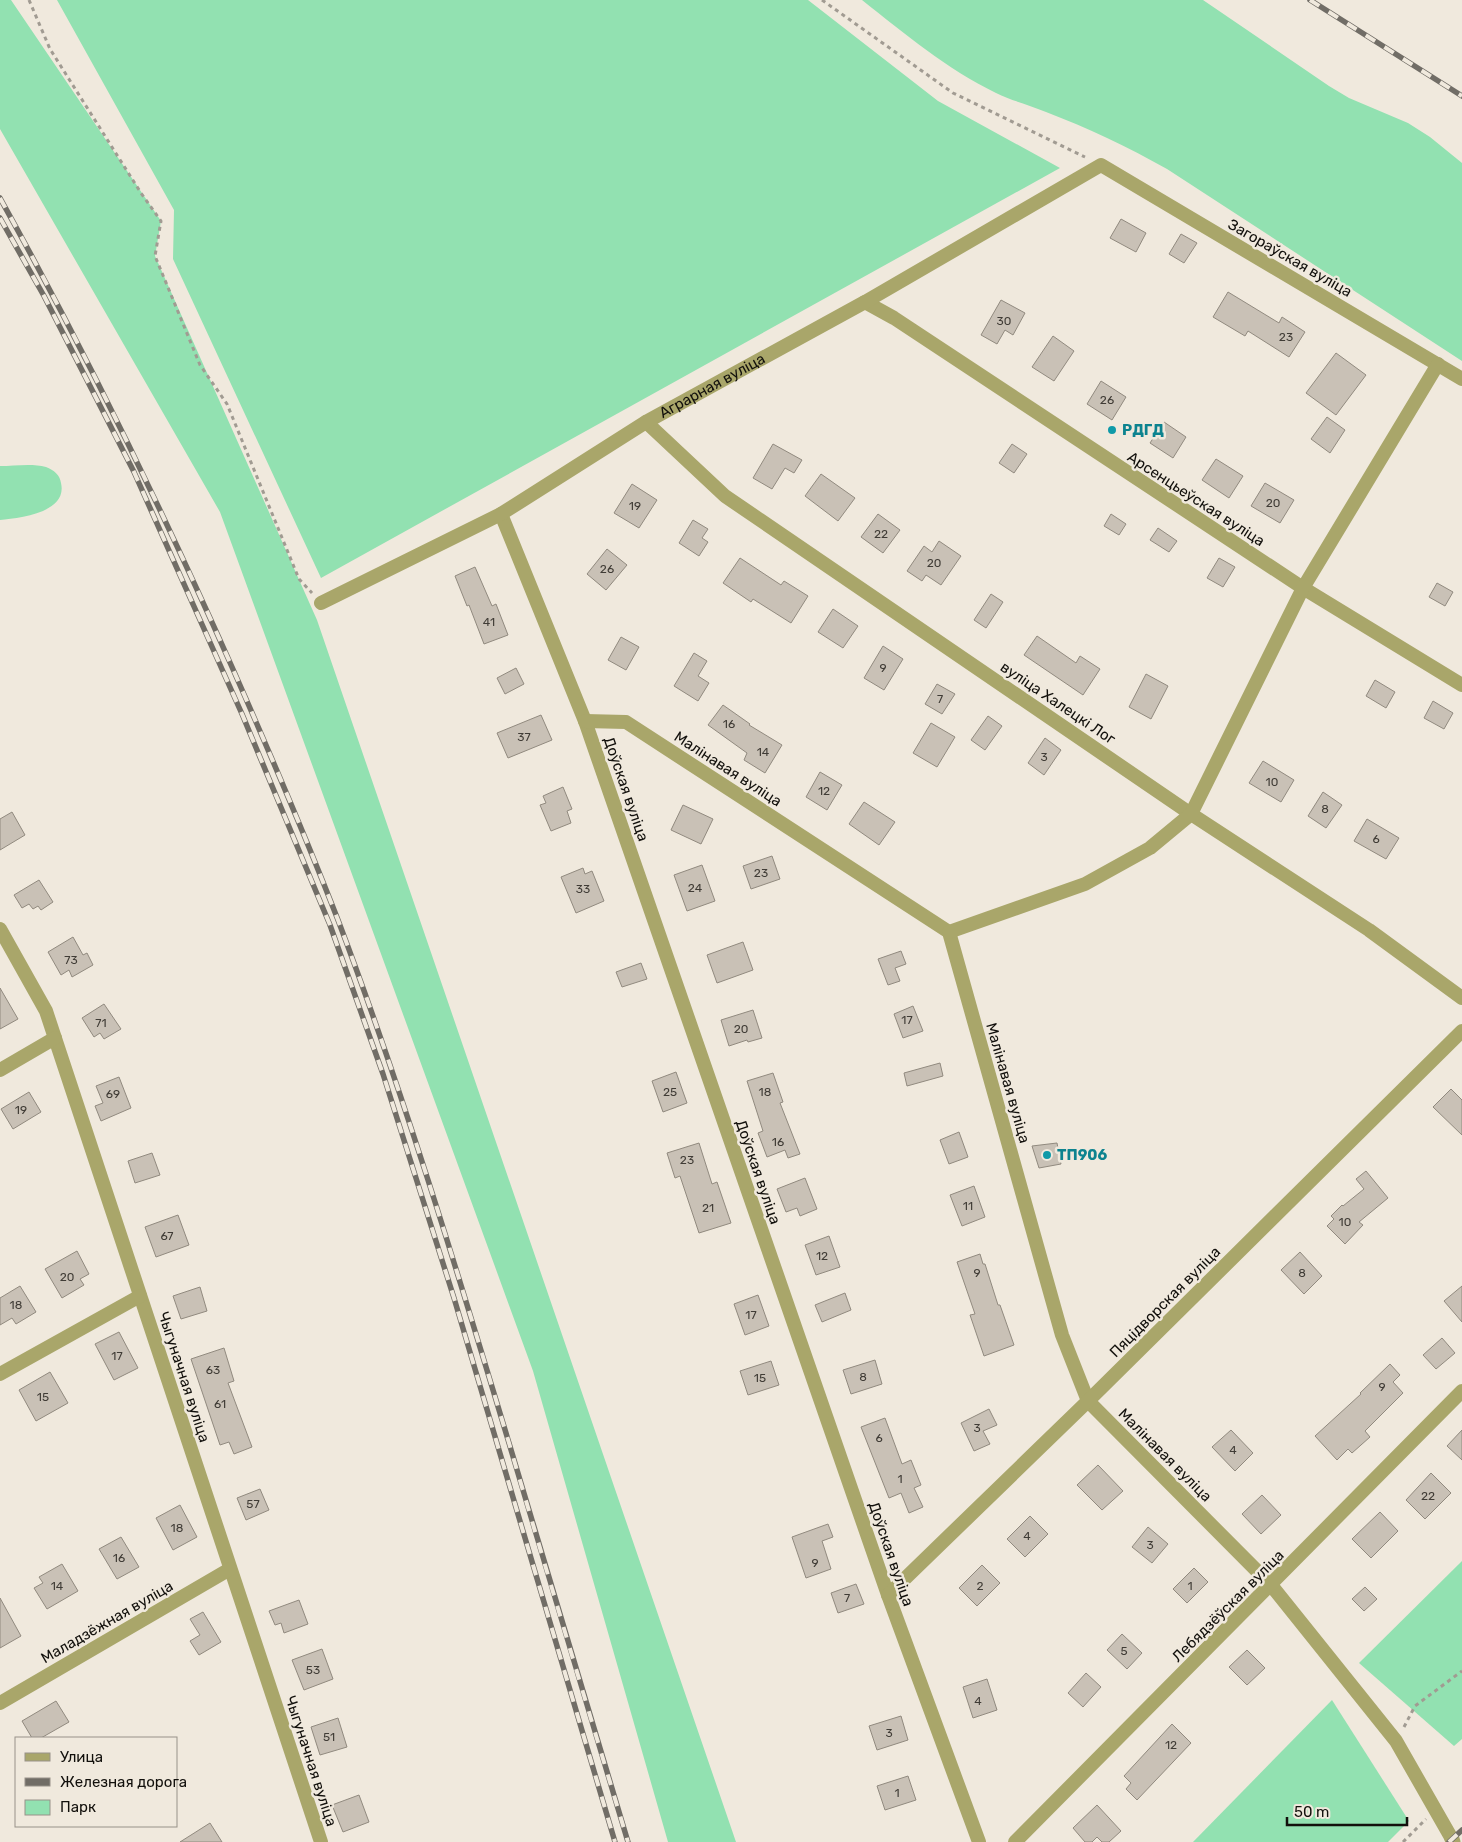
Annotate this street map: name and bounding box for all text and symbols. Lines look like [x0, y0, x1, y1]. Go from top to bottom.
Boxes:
street label: Загораўская вуліца [1225, 215, 1355, 301]
house number: 30 [997, 314, 1011, 328]
house number: 23 [1279, 330, 1293, 344]
street label: Аграрная вуліца [656, 349, 768, 422]
house number: 26 [1100, 393, 1114, 407]
place label: РДГД [1122, 421, 1164, 439]
marker: РДГД [1106, 424, 1118, 436]
street label: Арсенцьеўская вуліца [1124, 448, 1268, 550]
house number: 20 [1266, 496, 1280, 510]
house number: 19 [629, 499, 641, 513]
house number: 22 [874, 527, 888, 541]
house number: 20 [927, 556, 941, 570]
house number: 26 [600, 562, 614, 576]
house number: 41 [483, 615, 495, 629]
street label: вуліца Халецкі Лог [997, 658, 1119, 748]
house number: 9 [879, 661, 887, 675]
house number: 7 [937, 692, 943, 706]
house number: 16 [723, 717, 735, 731]
street label: Малінавая вуліца [671, 728, 785, 810]
house number: 37 [517, 730, 531, 744]
street label: Доўская вуліца [600, 734, 652, 844]
house number: 14 [757, 745, 770, 759]
house number: 3 [1040, 750, 1048, 764]
house number: 10 [1266, 775, 1278, 789]
house number: 12 [818, 784, 830, 798]
house number: 8 [1321, 802, 1329, 816]
house number: 6 [1372, 832, 1380, 846]
house number: 23 [754, 866, 768, 880]
house number: 24 [688, 881, 703, 895]
house number: 33 [576, 882, 590, 896]
house number: 73 [64, 953, 78, 967]
house number: 17 [901, 1013, 913, 1027]
house number: 71 [95, 1016, 107, 1030]
street label: Малінавая вуліца [982, 1021, 1034, 1145]
house number: 20 [734, 1022, 748, 1036]
house number: 25 [663, 1085, 677, 1099]
house number: 18 [759, 1085, 771, 1099]
house number: 69 [106, 1087, 120, 1101]
house number: 19 [15, 1103, 27, 1117]
street label: Доўская вуліца [732, 1117, 784, 1227]
house number: 16 [772, 1135, 784, 1149]
place label: ТП906 [1057, 1146, 1107, 1164]
marker: ТП906 [1041, 1149, 1053, 1161]
house number: 23 [680, 1153, 694, 1167]
house number: 11 [963, 1199, 973, 1213]
house number: 21 [702, 1201, 714, 1215]
house number: 10 [1339, 1215, 1351, 1229]
house number: 67 [160, 1229, 174, 1243]
street label: Пяцідворская вуліца [1106, 1243, 1224, 1361]
house number: 12 [816, 1249, 828, 1263]
house number: 9 [973, 1266, 981, 1280]
house number: 8 [1298, 1266, 1306, 1280]
house number: 20 [60, 1270, 74, 1284]
house number: 18 [10, 1298, 22, 1312]
house number: 17 [745, 1308, 757, 1322]
street label: Чыгуначная вуліца [154, 1310, 214, 1444]
house number: 17 [111, 1349, 123, 1363]
house number: 63 [206, 1363, 220, 1377]
house number: 8 [859, 1370, 867, 1384]
house number: 15 [754, 1371, 766, 1385]
house number: 9 [1378, 1380, 1386, 1394]
house number: 15 [37, 1390, 49, 1404]
house number: 61 [214, 1397, 226, 1411]
street label: Малінавая вуліца [1115, 1405, 1215, 1505]
house number: 3 [973, 1421, 981, 1435]
house number: 6 [875, 1431, 883, 1445]
house number: 4 [1229, 1443, 1237, 1457]
house number: 1 [897, 1472, 903, 1486]
house number: 22 [1421, 1489, 1435, 1503]
house number: 57 [246, 1497, 260, 1511]
street label: Доўская вуліца [865, 1499, 917, 1609]
house number: 18 [171, 1521, 183, 1535]
house number: 4 [1023, 1529, 1031, 1543]
house number: 3 [1146, 1538, 1154, 1552]
street label: Лебядзёўская вуліца [1168, 1546, 1288, 1666]
house number: 16 [113, 1551, 125, 1565]
house number: 9 [811, 1556, 819, 1570]
street label: Маладзёжная вуліца [38, 1577, 176, 1667]
house number: 14 [51, 1579, 64, 1593]
house number: 2 [976, 1579, 984, 1593]
house number: 1 [1187, 1579, 1193, 1593]
house number: 7 [844, 1591, 850, 1605]
house number: 5 [1120, 1644, 1128, 1658]
house number: 53 [306, 1663, 320, 1677]
street label: Чыгуначная вуліца [281, 1694, 341, 1828]
house number: 4 [974, 1694, 982, 1708]
house number: 3 [885, 1726, 893, 1740]
house number: 51 [323, 1730, 335, 1744]
legend [15, 1737, 178, 1827]
house number: 12 [1165, 1738, 1177, 1752]
text: Улица [60, 1748, 103, 1766]
text: Железная дорога [60, 1773, 187, 1791]
house number: 1 [894, 1786, 900, 1800]
scale bar [1287, 1794, 1407, 1826]
text: Парк [60, 1798, 96, 1816]
text: 50 m [1294, 1803, 1329, 1821]

